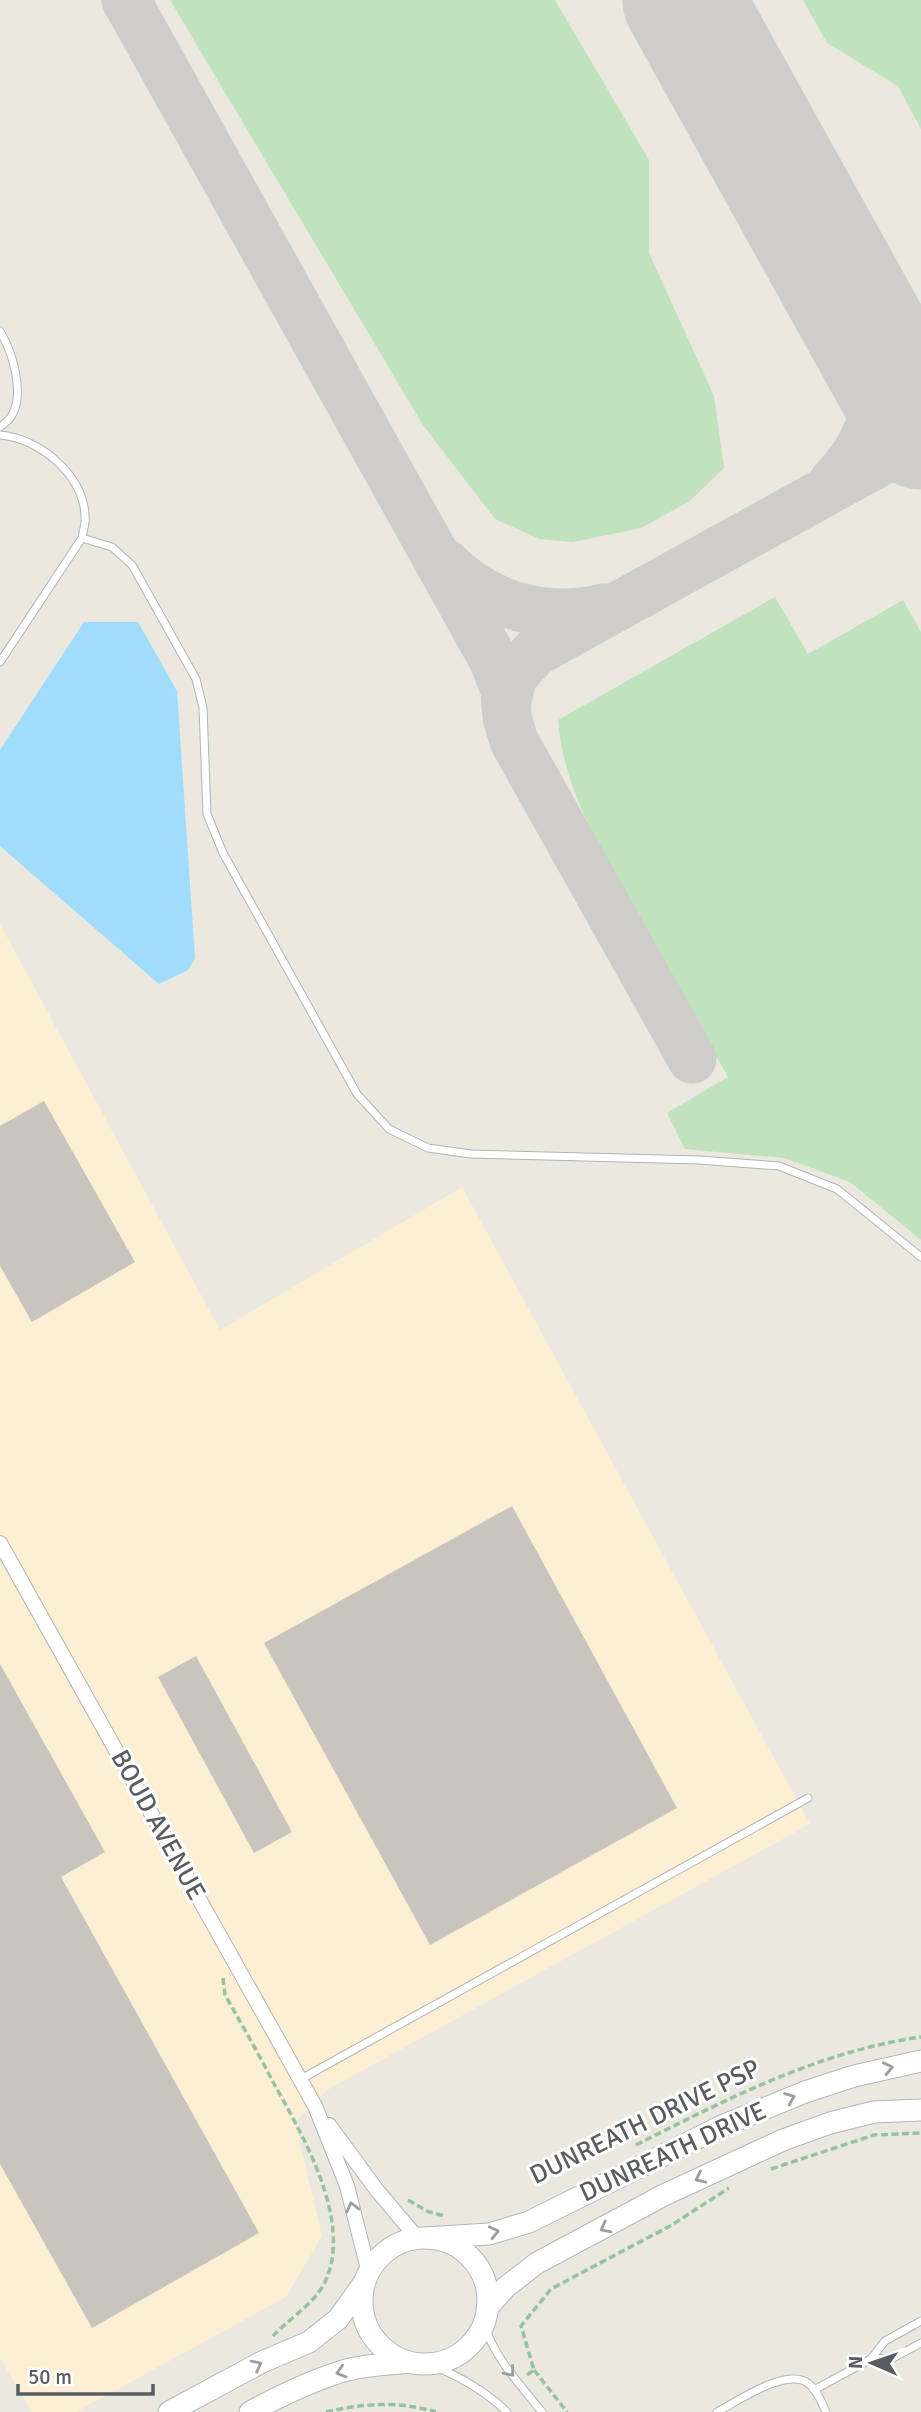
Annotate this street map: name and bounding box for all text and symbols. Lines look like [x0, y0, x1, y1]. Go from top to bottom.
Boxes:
street label: BOUD AVENUE [104, 1744, 212, 1906]
street label: DUNREATH DRIVE PSP [525, 2053, 765, 2191]
one-way arrow [881, 2062, 893, 2076]
one-way arrow [783, 2093, 795, 2107]
street label: DUNREATH DRIVE [575, 2095, 771, 2209]
one-way arrow [695, 2170, 707, 2184]
one-way arrow [346, 2201, 360, 2213]
one-way arrow [600, 2220, 612, 2234]
one-way arrow [488, 2226, 500, 2240]
north arrow [837, 2328, 907, 2398]
scale bar [18, 2352, 152, 2396]
text: N [844, 2355, 868, 2369]
one-way arrow [250, 2359, 262, 2373]
text: 50 m [28, 2364, 72, 2390]
one-way arrow [335, 2364, 347, 2379]
one-way arrow [502, 2364, 514, 2377]

